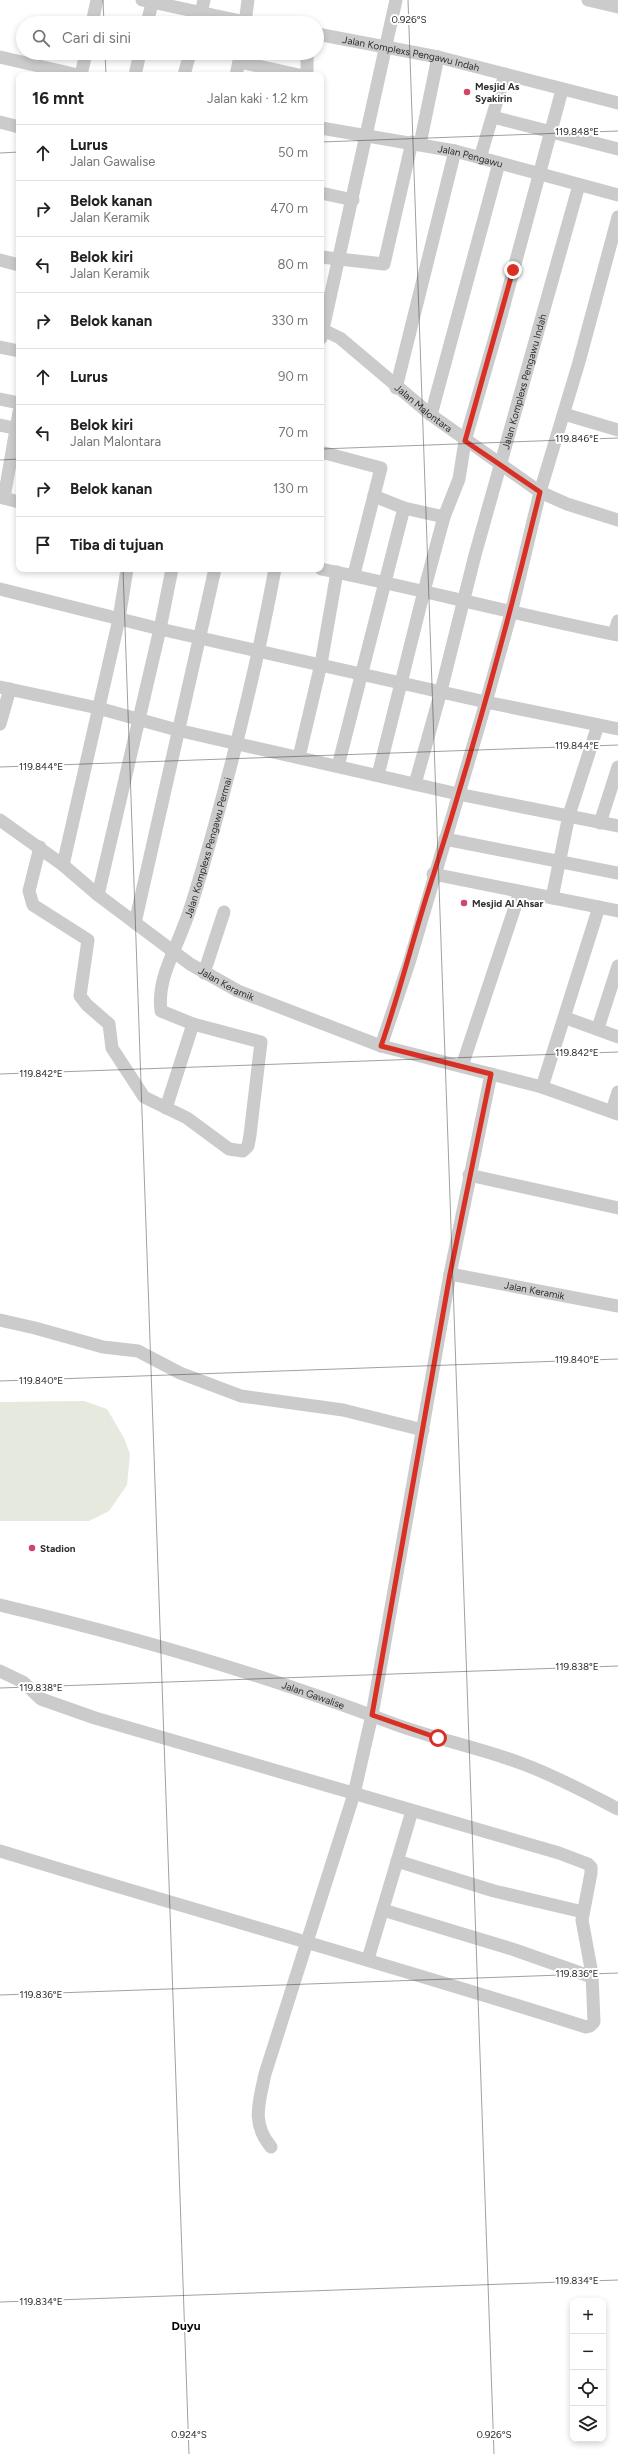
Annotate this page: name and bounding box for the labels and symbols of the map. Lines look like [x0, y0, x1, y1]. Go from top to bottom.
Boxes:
text: 0.926°S [391, 13, 427, 26]
street label: Jalan Komplexs Pengawu Indah [341, 32, 481, 74]
place label: Mesjid As Syakirin [475, 80, 520, 105]
marker: Mesjid As Syakirin [462, 87, 472, 97]
text: 119.848°E [555, 125, 599, 138]
street label: Jalan Pengawu [437, 142, 504, 170]
route end [504, 261, 522, 279]
street label: Jalan Komplexs Pengawu Indah [499, 312, 549, 451]
street label: Jalan Malontara [392, 381, 455, 435]
text: 119.846°E [555, 432, 599, 445]
text: 119.844°E [555, 739, 599, 752]
text: 119.844°E [19, 760, 63, 773]
street label: Jalan Komplexs Pengawu Permai [181, 776, 234, 919]
place label: Mesjid Al Ahsar [472, 897, 543, 910]
marker: Mesjid Al Ahsar [459, 898, 469, 908]
street label: Jalan Keramik [196, 964, 256, 1003]
text: 119.842°E [555, 1046, 599, 1059]
text: 119.842°E [19, 1067, 63, 1080]
street label: Jalan Keramik [503, 1278, 566, 1302]
text: 119.840°E [555, 1353, 599, 1366]
text: 119.840°E [19, 1374, 63, 1387]
place label: Stadion [40, 1542, 76, 1555]
marker: Stadion [27, 1543, 37, 1553]
text: 119.838°E [555, 1660, 599, 1673]
street label: Jalan Gawalise [280, 1678, 347, 1712]
text: 119.838°E [19, 1681, 63, 1694]
route start [429, 1729, 447, 1747]
text: 119.836°E [556, 1967, 599, 1980]
text: 119.836°E [20, 1988, 63, 2001]
text: 119.834°E [555, 2274, 599, 2287]
text: 119.834°E [19, 2295, 63, 2308]
district label: Duyu [172, 2319, 201, 2333]
text: 0.924°S [171, 2428, 207, 2441]
text: 0.926°S [476, 2428, 512, 2441]

